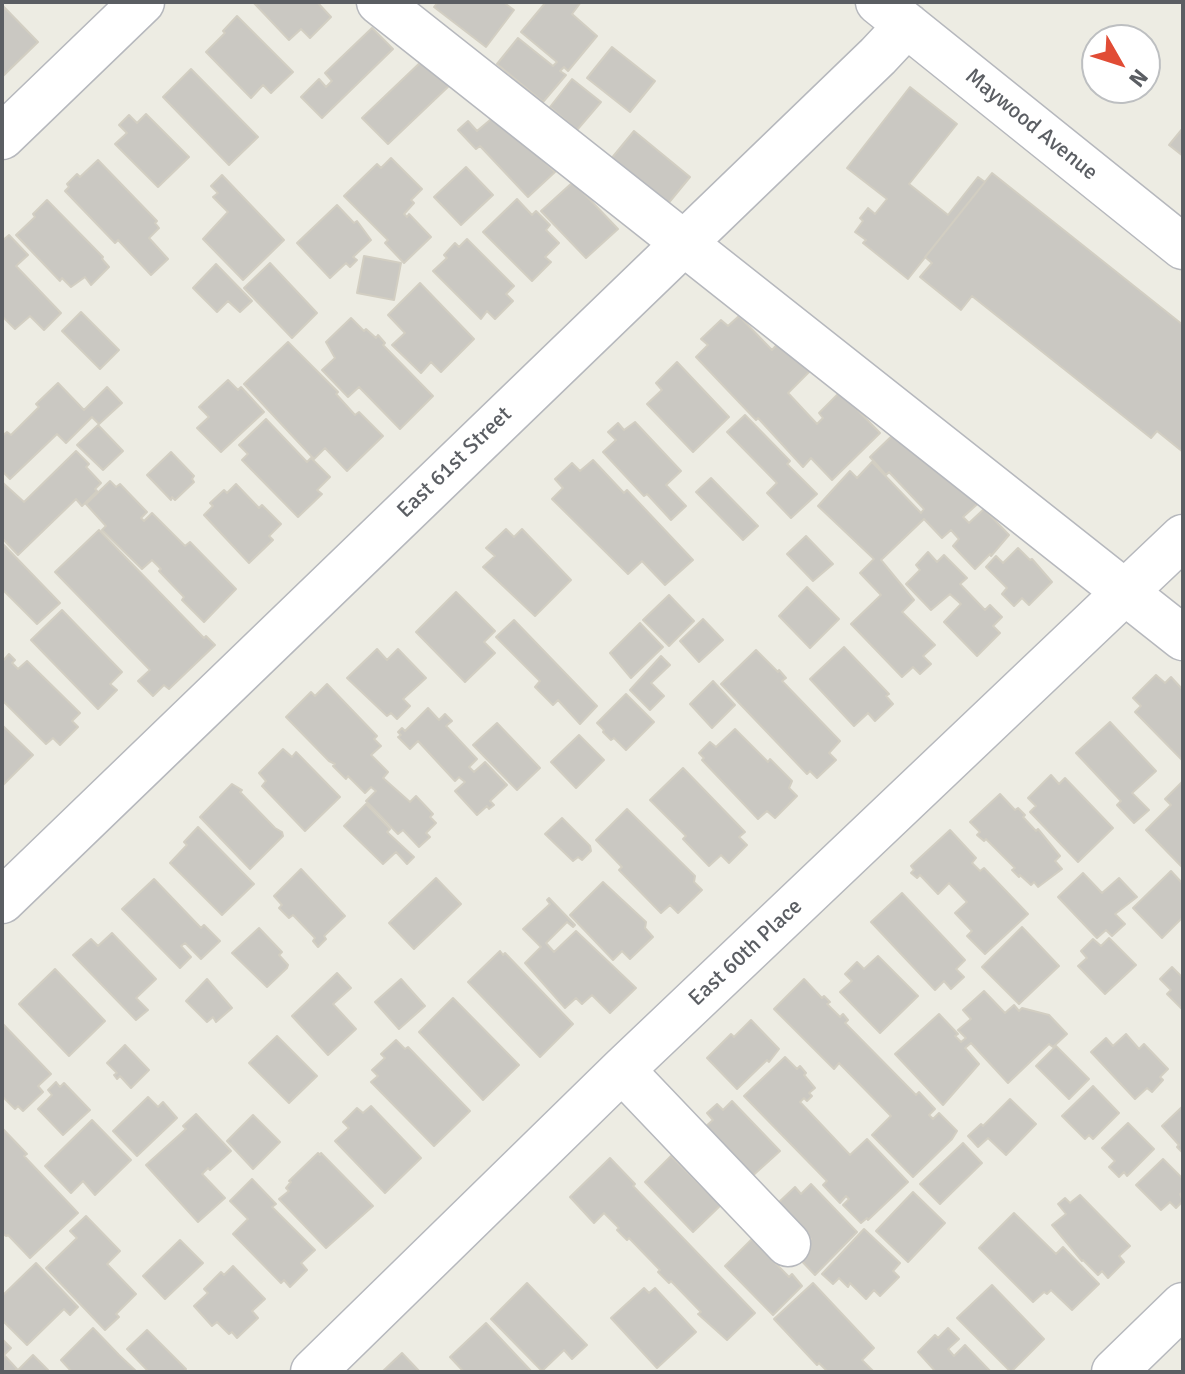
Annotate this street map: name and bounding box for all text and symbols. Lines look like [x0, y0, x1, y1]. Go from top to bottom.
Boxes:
north arrow [1081, 24, 1161, 104]
street label: Maywood Avenue [959, 64, 1103, 186]
text: N [1123, 64, 1154, 93]
street label: East 61st Street [392, 402, 518, 524]
street label: East 60th Place [684, 894, 808, 1012]

